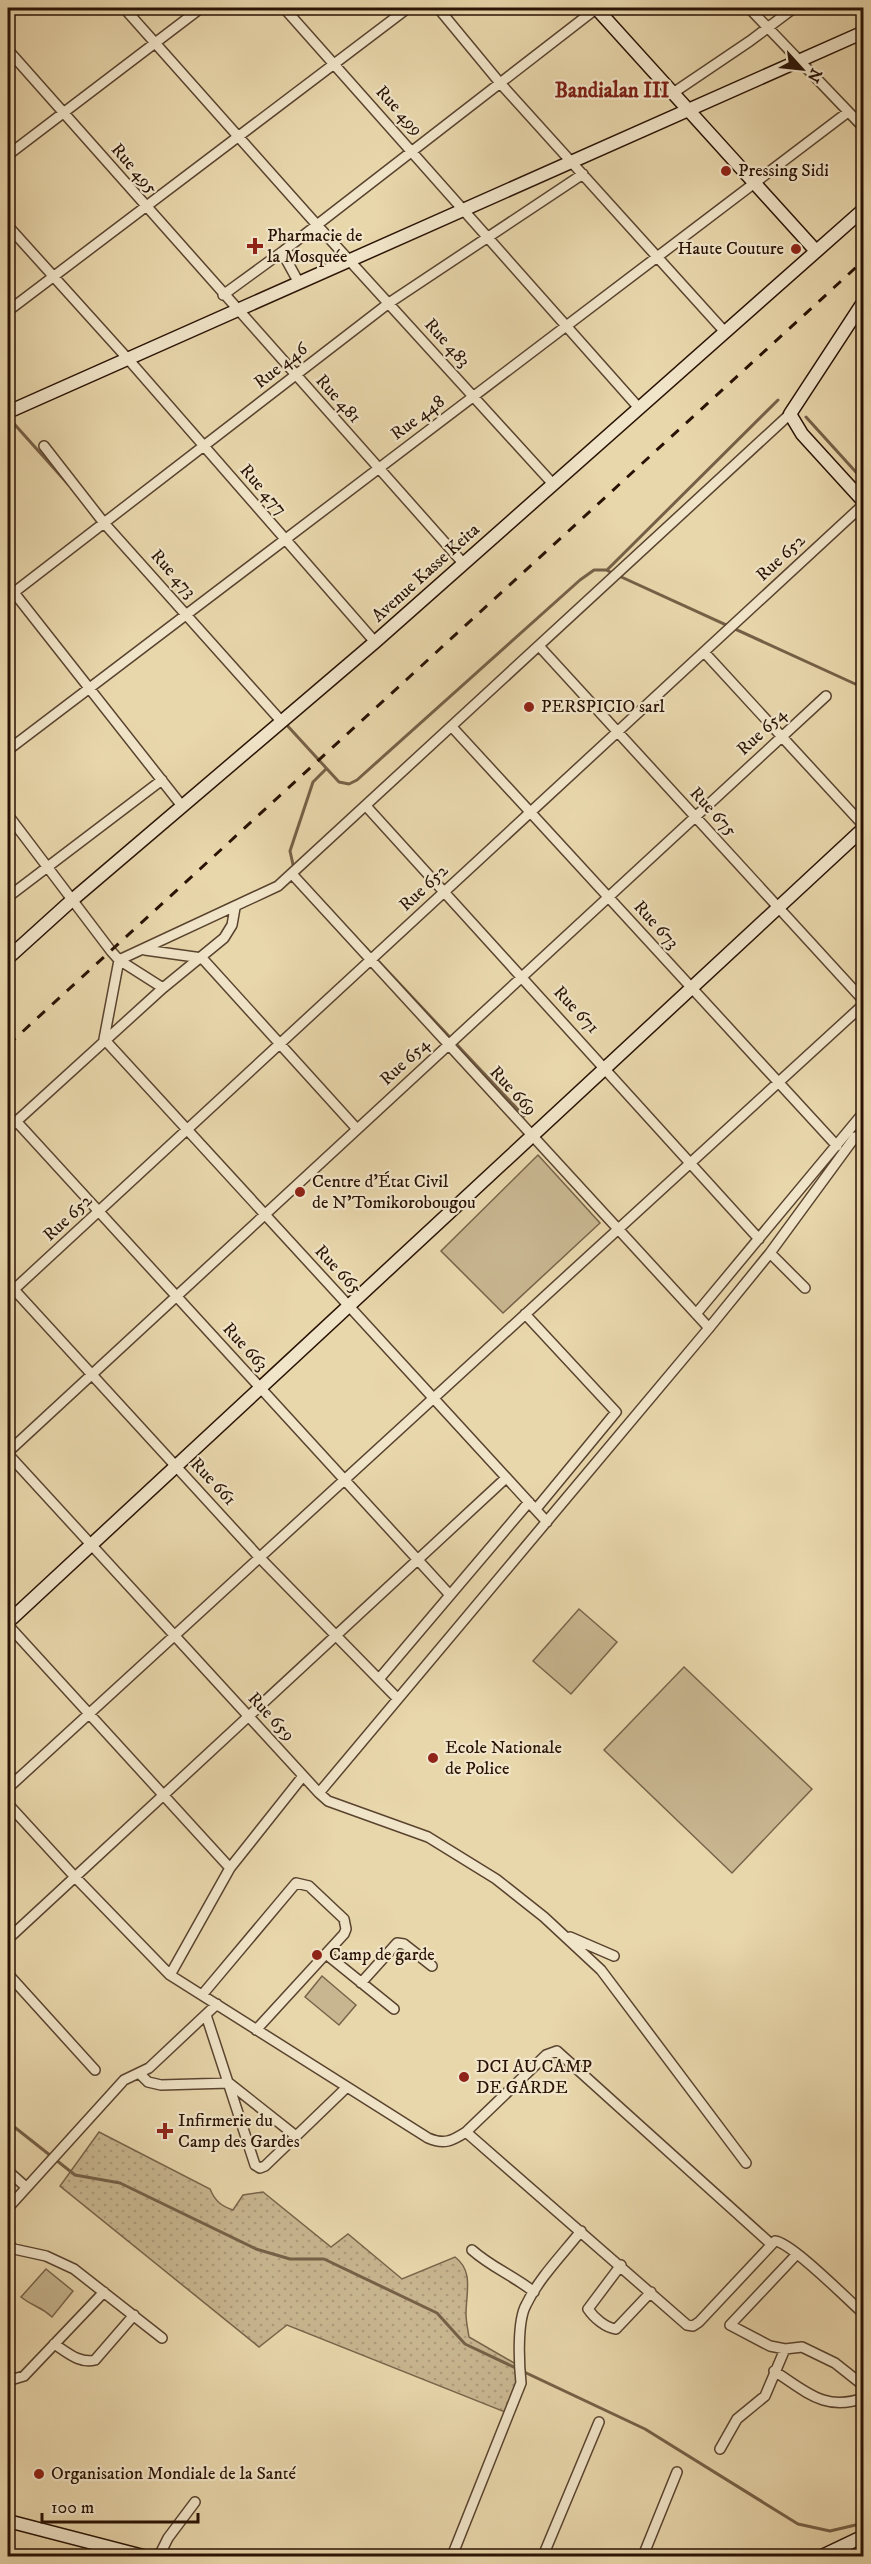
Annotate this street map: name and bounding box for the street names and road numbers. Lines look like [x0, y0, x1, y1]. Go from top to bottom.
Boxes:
street label: Rue 499 [371, 81, 427, 141]
street label: Rue 495 [106, 139, 162, 199]
street label: Rue 483 [419, 314, 475, 372]
street label: Rue 446 [250, 338, 313, 394]
street label: Rue 481 [310, 370, 366, 428]
street label: Rue 448 [387, 391, 449, 445]
street label: Rue 477 [235, 460, 291, 520]
street label: Avenue Kasse Keita [368, 519, 485, 627]
street label: Rue 652 [752, 530, 810, 586]
street label: Rue 473 [145, 545, 201, 603]
street label: Rue 654 [733, 703, 792, 760]
street label: Rue 675 [685, 783, 741, 841]
street label: Rue 652 [395, 860, 453, 916]
street label: Rue 673 [629, 896, 683, 954]
street label: Rue 671 [548, 981, 604, 1039]
street label: Rue 654 [376, 1033, 435, 1090]
street label: Rue 669 [485, 1062, 541, 1120]
street label: Rue 652 [39, 1190, 97, 1246]
street label: Rue 665 [310, 1241, 366, 1299]
street label: Rue 663 [218, 1318, 272, 1376]
street label: Rue 661 [185, 1454, 241, 1510]
street label: Rue 659 [243, 1688, 299, 1746]

